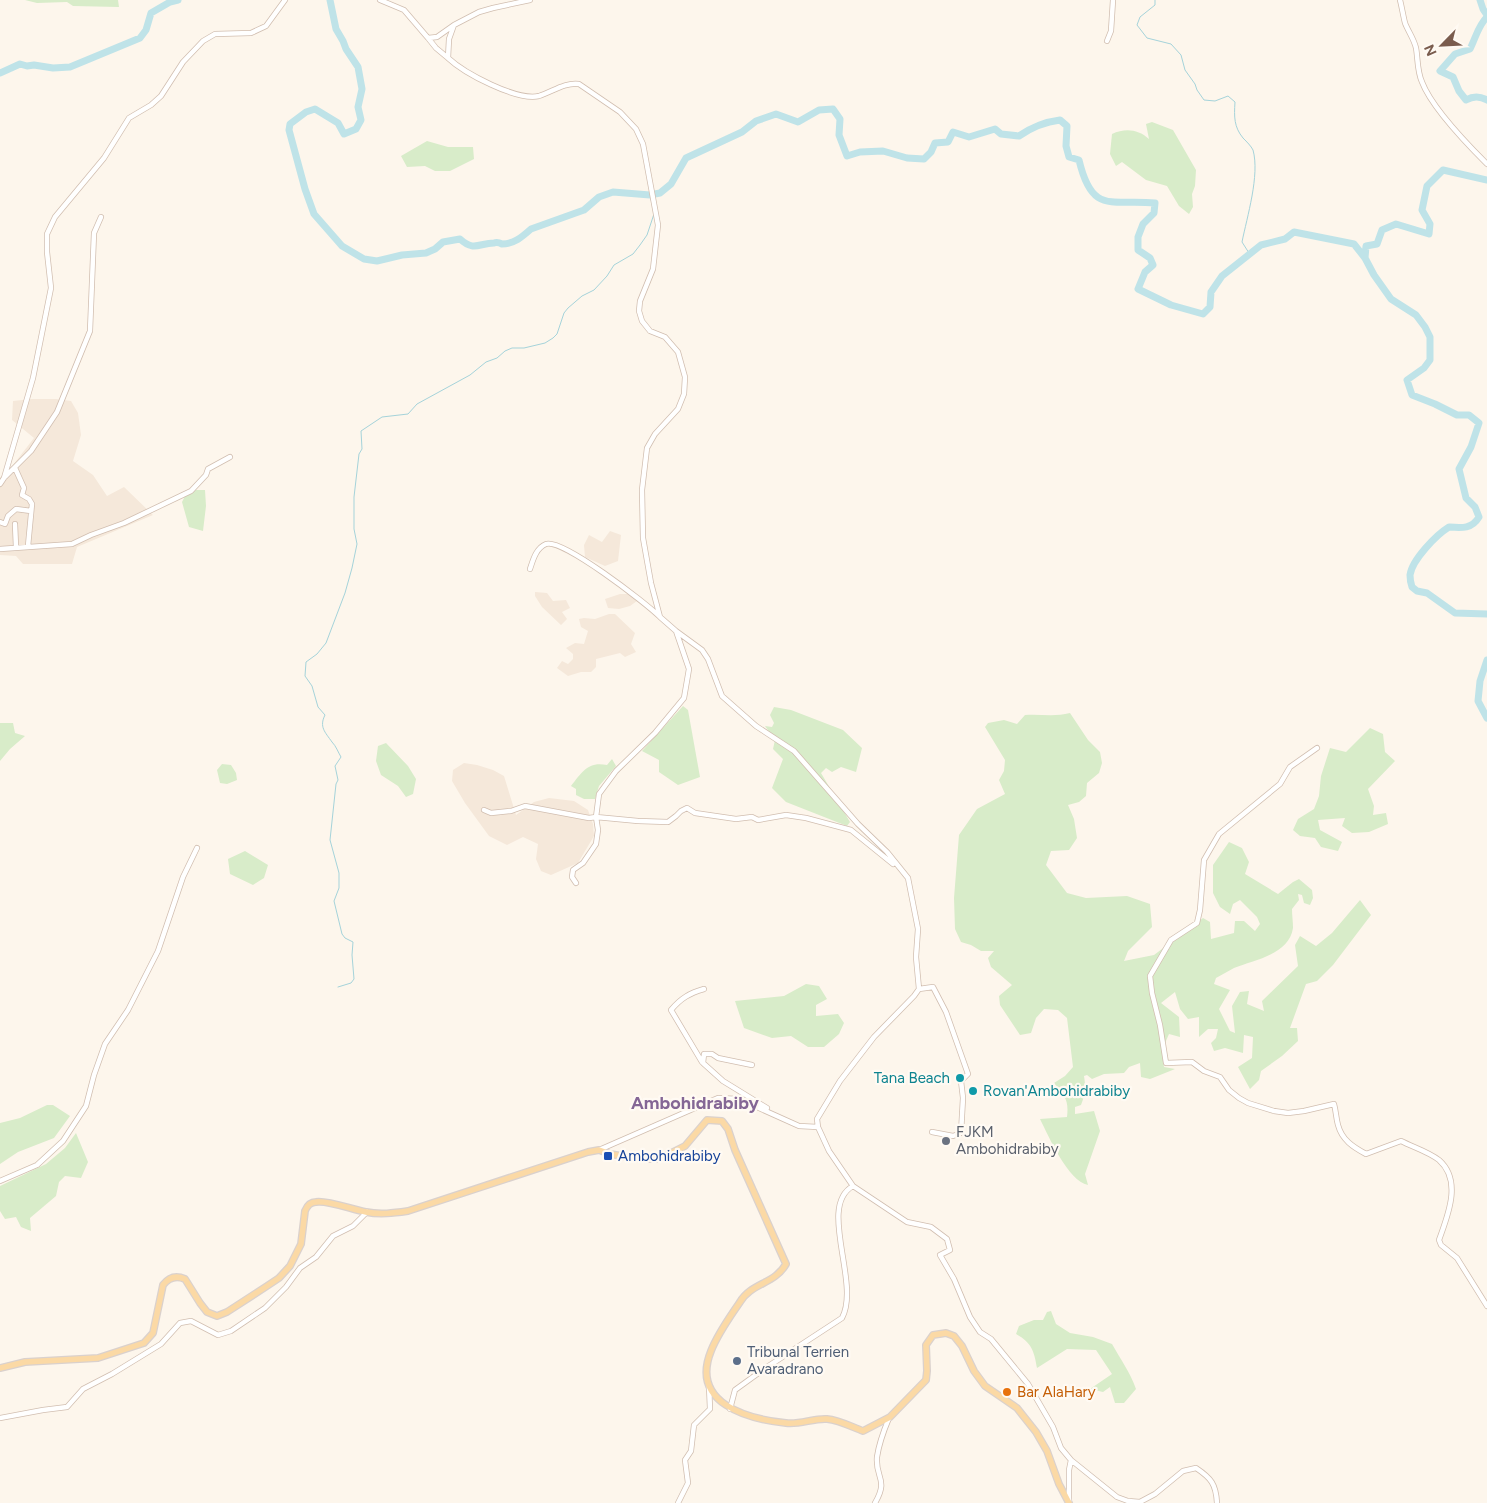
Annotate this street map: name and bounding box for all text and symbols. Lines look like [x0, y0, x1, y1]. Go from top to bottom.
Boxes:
north arrow [1417, 20, 1467, 70]
text: N [1421, 42, 1441, 58]
place label: Tana Beach [874, 1069, 950, 1087]
marker: Tana Beach [954, 1072, 966, 1084]
place label: Rovan'Ambohidrabiby [983, 1082, 1130, 1100]
marker: Rovan'Ambohidrabiby [967, 1085, 979, 1097]
district label: Ambohidrabiby [631, 1092, 760, 1114]
place label: FJKM Ambohidrabiby [956, 1123, 1059, 1158]
marker: FJKM Ambohidrabiby [940, 1135, 952, 1147]
place label: Ambohidrabiby [618, 1147, 721, 1165]
marker: Ambohidrabiby [602, 1150, 614, 1162]
place label: Tribunal Terrien Avaradrano [747, 1343, 849, 1378]
marker: Tribunal Terrien Avaradrano [731, 1355, 743, 1367]
place label: Bar AlaHary [1017, 1383, 1096, 1401]
marker: Bar AlaHary [1001, 1386, 1013, 1398]

